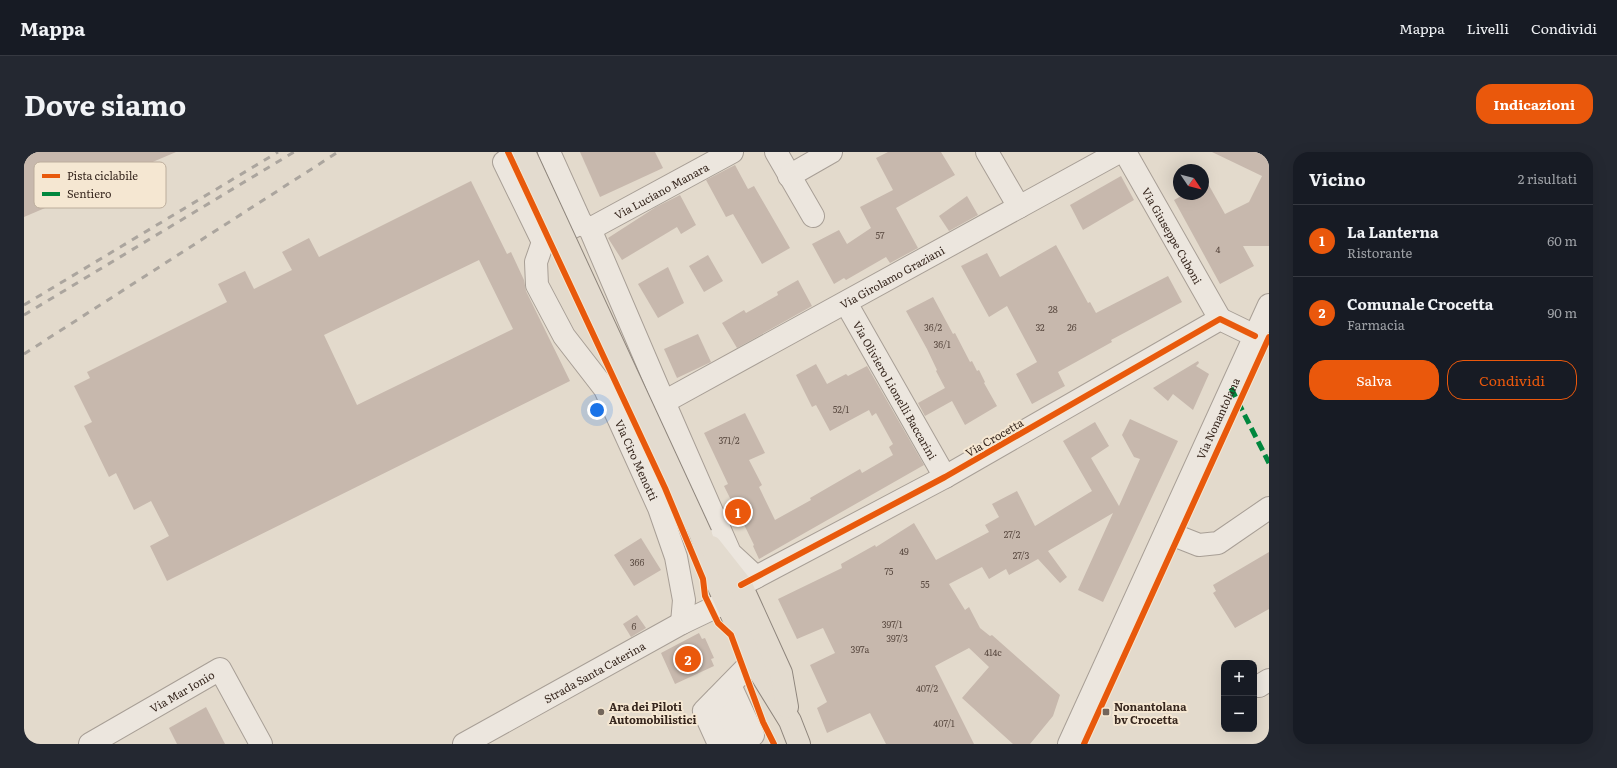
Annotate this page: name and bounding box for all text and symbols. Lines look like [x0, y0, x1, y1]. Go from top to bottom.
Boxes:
text: Mappa [20, 14, 85, 42]
text: Mappa [1399, 18, 1445, 38]
text: Livelli [1467, 18, 1509, 38]
text: Condividi [1531, 18, 1597, 38]
text: Dove siamo [24, 83, 186, 125]
button: Indicazioni [1476, 84, 1593, 124]
street label: Via Luciano Manara [611, 158, 711, 223]
legend [34, 162, 166, 208]
north arrow [1173, 164, 1209, 200]
text: Vicino [1309, 166, 1366, 191]
text: Pista ciclabile [67, 167, 138, 183]
text: 2 risultati [1518, 169, 1577, 188]
street label: Via Giuseppe Cuboni [1139, 184, 1207, 287]
text: Sentiero [67, 185, 111, 201]
text: La Lanterna [1347, 220, 1439, 243]
house number: 57 [875, 228, 885, 242]
text: 1 [1319, 231, 1325, 250]
text: 60 m [1547, 231, 1577, 250]
street label: Via Girolamo Graziani [837, 241, 947, 312]
house number: 4 [1216, 242, 1221, 256]
text: Ristorante [1347, 243, 1412, 262]
text: Comunale Crocetta [1347, 292, 1493, 315]
house number: 28 [1048, 302, 1058, 316]
text: 2 [1319, 303, 1325, 322]
text: 90 m [1547, 303, 1577, 322]
text: Farmacia [1347, 315, 1405, 334]
street label: Via Oliviero Lionelli Baccarini [850, 318, 941, 463]
house number: 36/2 [924, 320, 942, 334]
house number: 32 [1035, 320, 1045, 334]
house number: 26 [1067, 320, 1077, 334]
house number: 36/1 [933, 337, 951, 351]
button: Salva [1309, 360, 1439, 400]
button: Condividi [1447, 360, 1577, 400]
street label: Via Nonantolana [1192, 375, 1243, 462]
your location [587, 400, 607, 420]
house number: 52/1 [833, 402, 850, 416]
street label: Via Crocetta [962, 414, 1026, 460]
street label: Via Ciro Menotti [612, 417, 663, 503]
house number: 371/2 [718, 433, 740, 447]
pin: 1 [725, 497, 751, 527]
house number: 27/2 [1004, 527, 1021, 541]
house number: 49 [899, 544, 909, 558]
house number: 27/3 [1013, 548, 1029, 562]
house number: 366 [630, 555, 644, 569]
house number: 75 [885, 564, 894, 578]
house number: 55 [920, 577, 930, 591]
house number: 397/1 [882, 617, 903, 631]
house number: 6 [632, 619, 637, 633]
house number: 397/3 [886, 631, 908, 645]
street label: Strada Santa Caterina [541, 637, 648, 706]
house number: 397a [851, 642, 870, 656]
pin: 2 [675, 644, 701, 674]
house number: 414c [984, 645, 1002, 659]
map controls [1221, 660, 1257, 732]
button: + [1221, 660, 1257, 696]
street label: Via Mar Ionio [147, 666, 217, 716]
house number: 407/2 [916, 681, 939, 695]
button: − [1221, 696, 1257, 732]
place label: Ara dei Piloti Automobilistici [609, 698, 697, 727]
place label: Nonantolana bv Crocetta [1114, 698, 1187, 727]
marker: Ara dei Piloti Automobilistici [596, 707, 606, 717]
marker: Nonantolana bv Crocetta [1101, 707, 1111, 717]
house number: 407/1 [933, 716, 955, 730]

